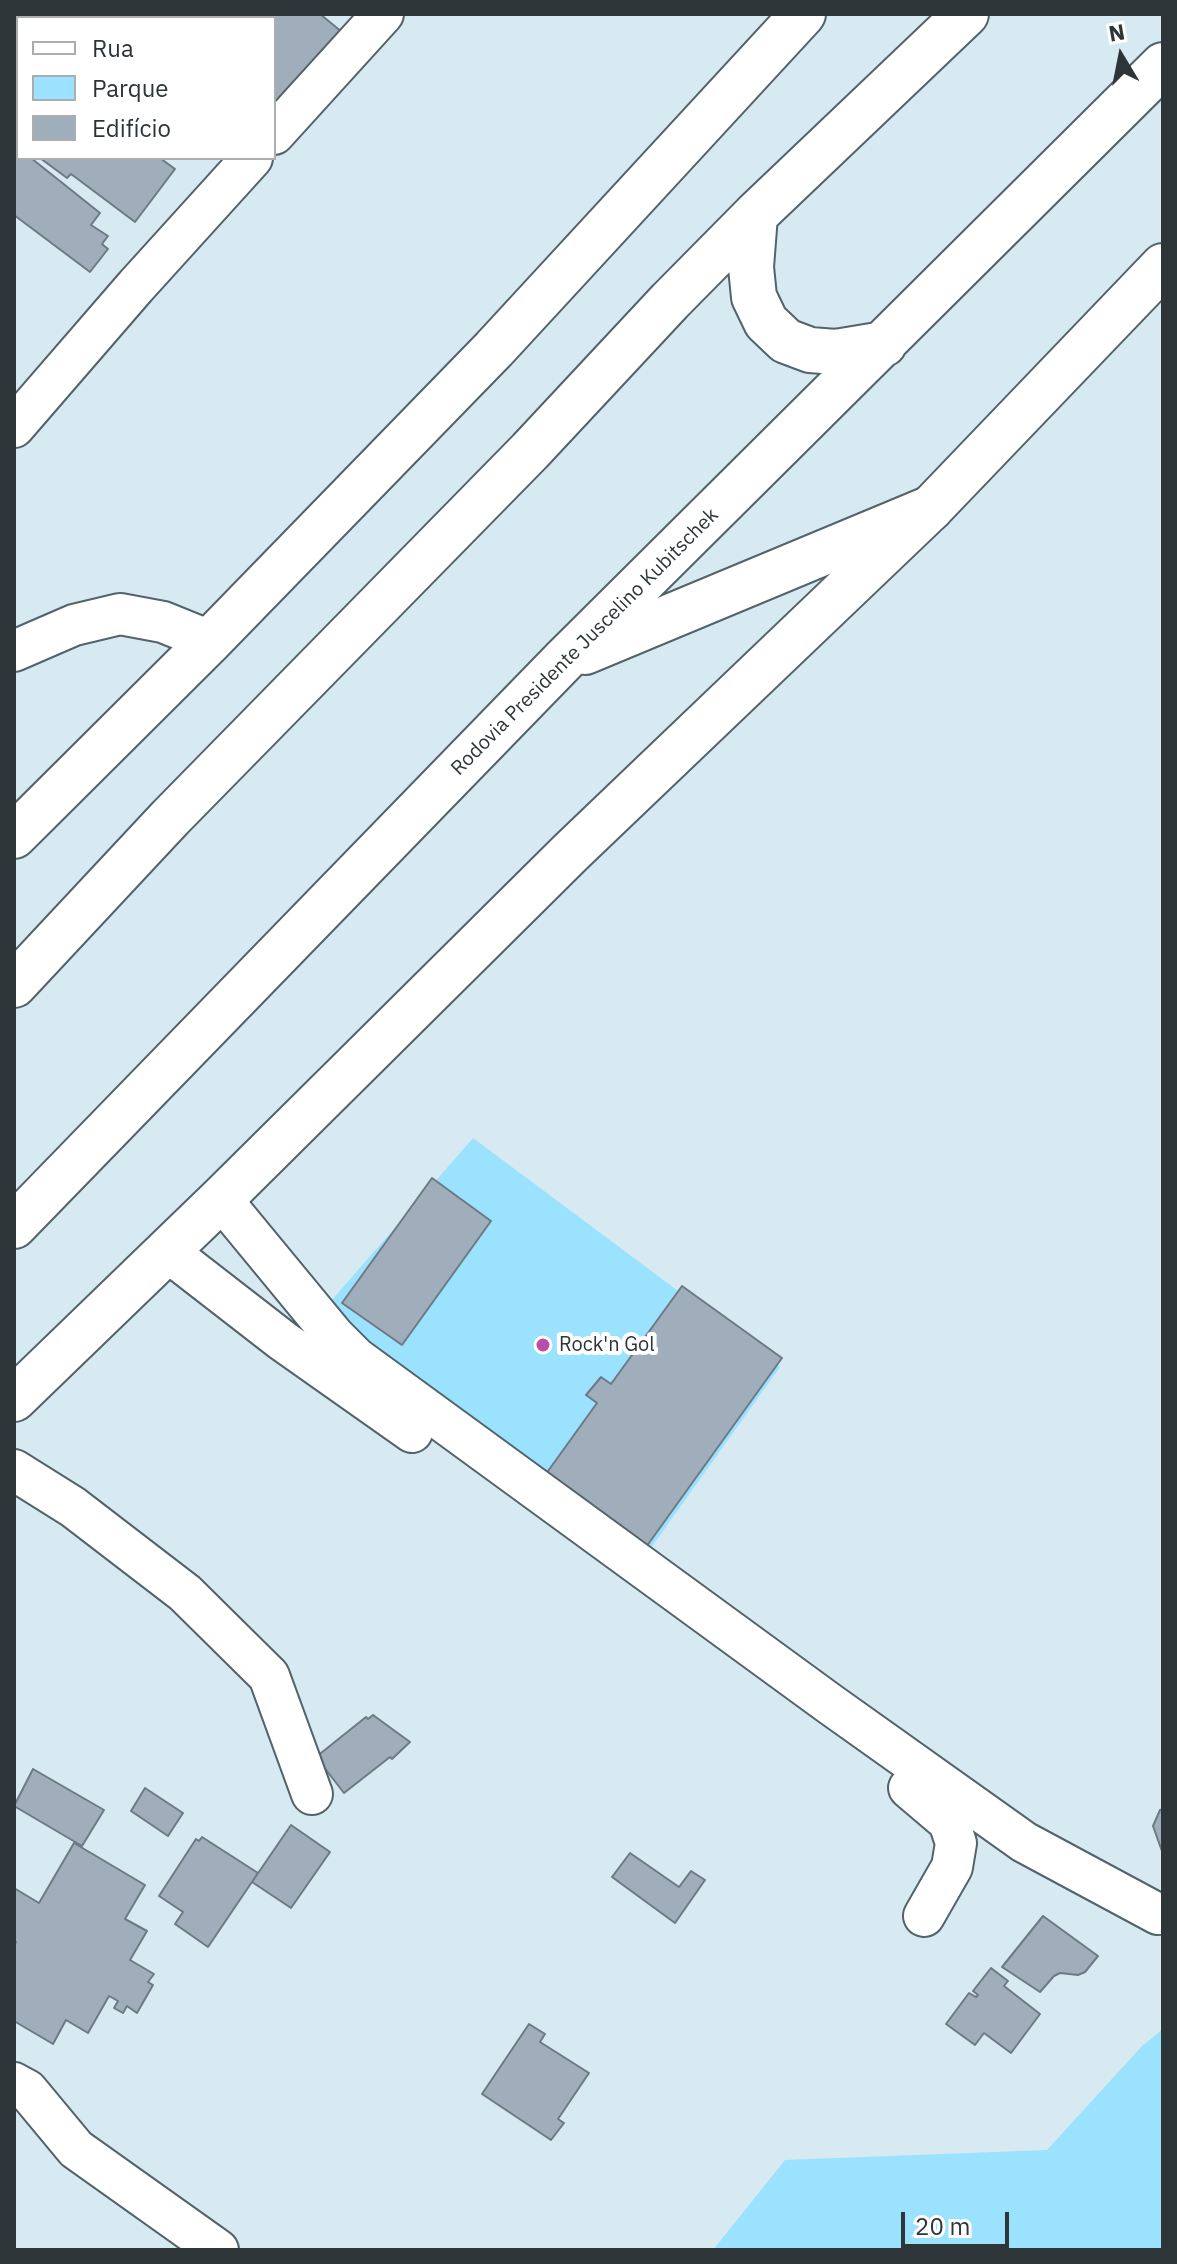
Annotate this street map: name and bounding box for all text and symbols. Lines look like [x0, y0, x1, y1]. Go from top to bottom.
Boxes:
legend [16, 16, 276, 160]
north arrow [1081, 16, 1161, 96]
text: N [1106, 16, 1127, 48]
text: Rua [92, 32, 134, 64]
text: Parque [92, 72, 169, 104]
text: Edifício [92, 112, 171, 144]
street label: Rodovia Presidente Juscelino Kubitschek [446, 503, 724, 781]
place label: Rock'n Gol [559, 1333, 655, 1357]
marker: Rock'n Gol [534, 1336, 552, 1354]
scale bar [905, 2196, 1013, 2246]
text: 20 m [915, 2210, 970, 2242]

